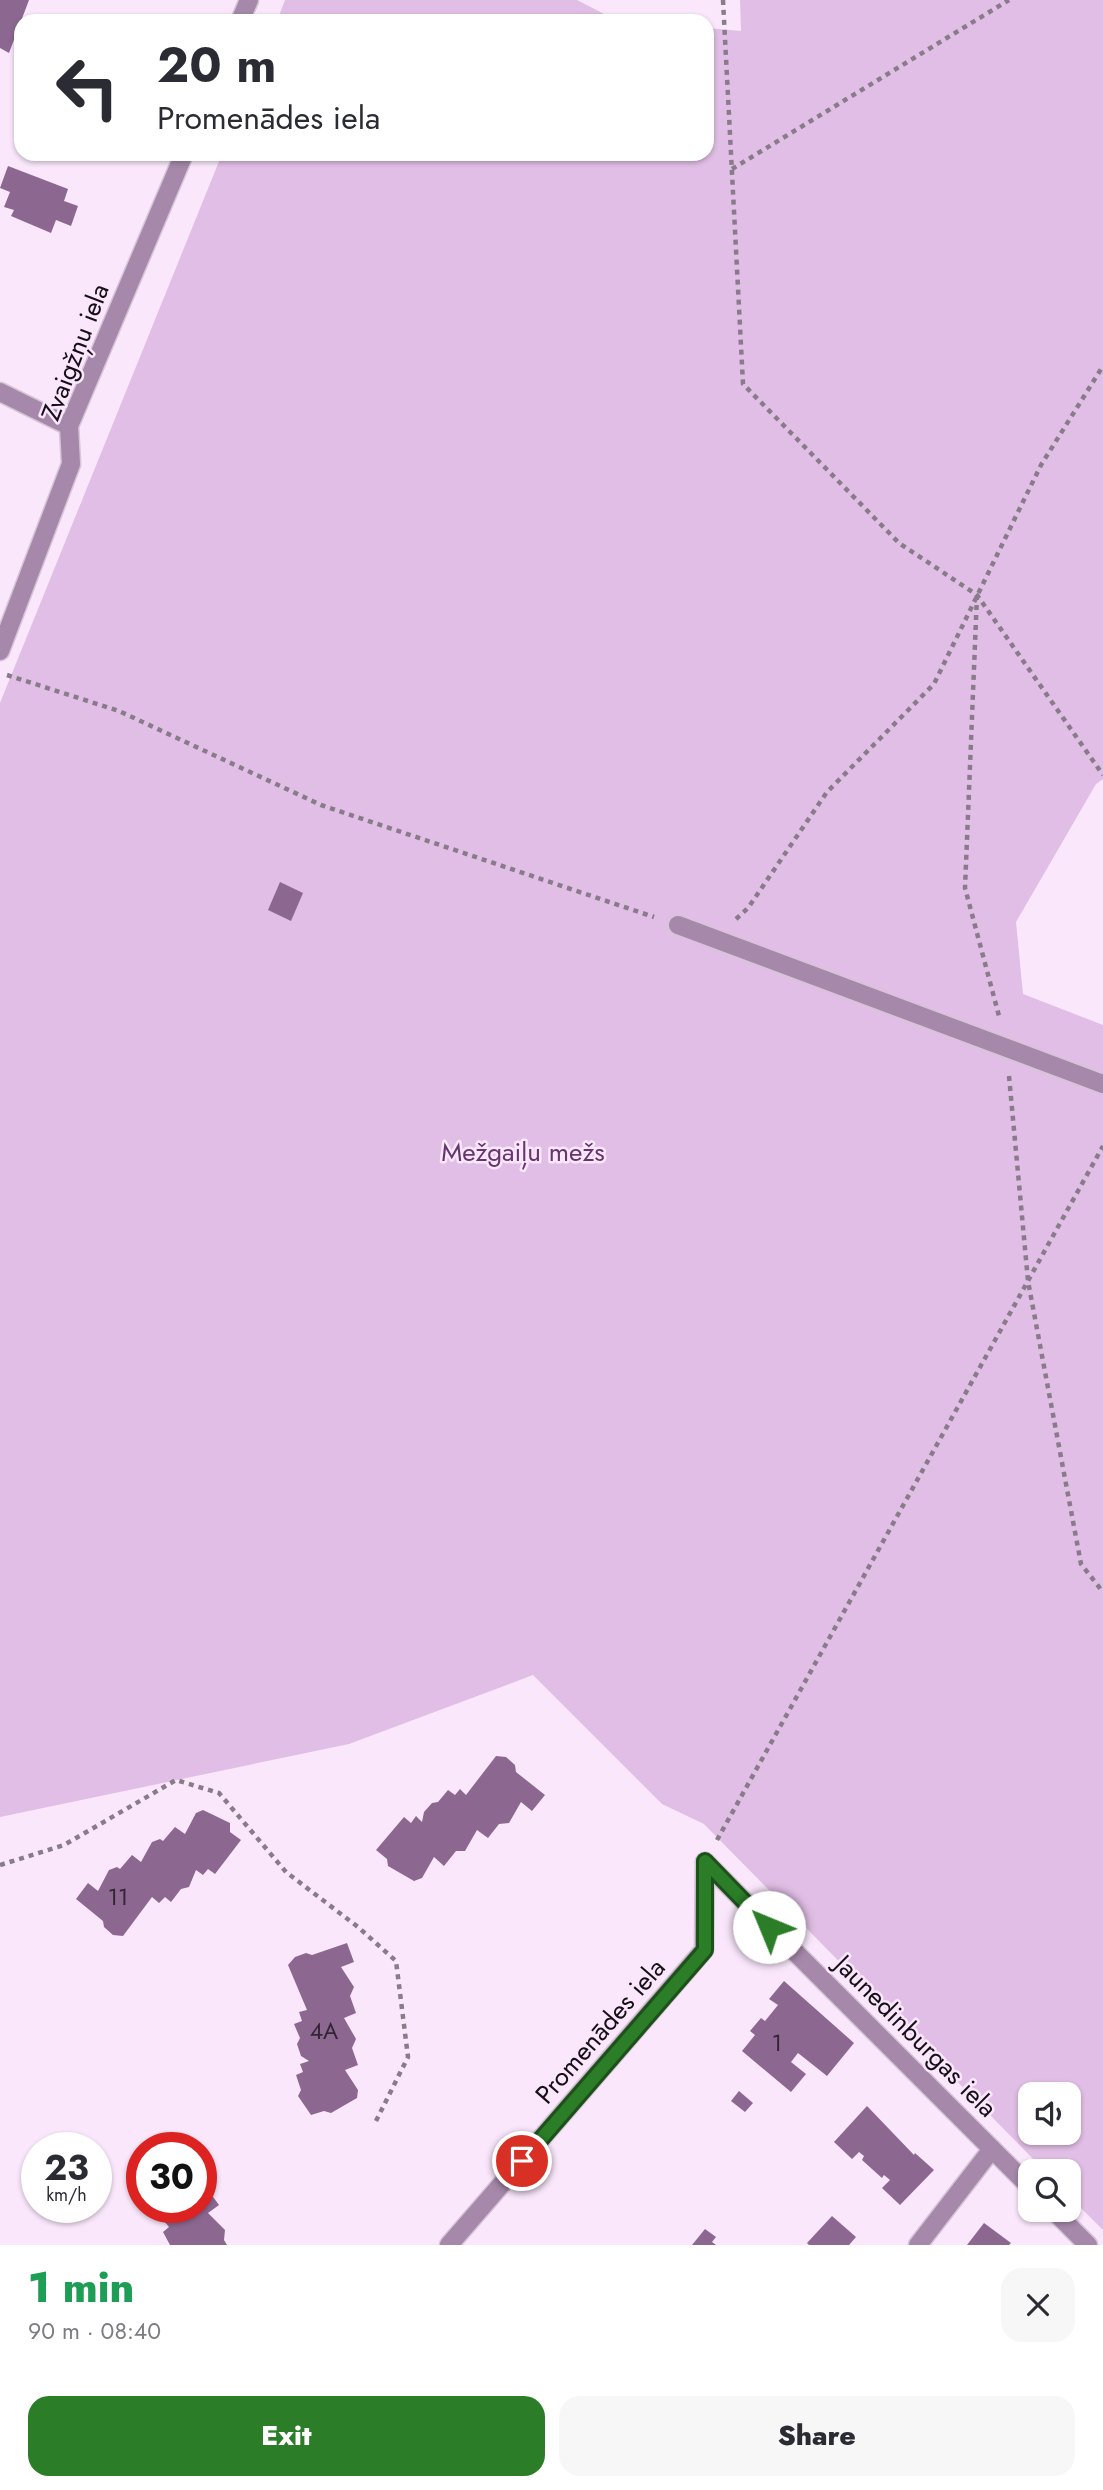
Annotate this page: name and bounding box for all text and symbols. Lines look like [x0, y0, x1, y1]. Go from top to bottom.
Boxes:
text: 20 m [157, 30, 276, 100]
icon: left [42, 42, 133, 133]
text: Promenādes iela [157, 95, 380, 141]
street label: Zvaigžņu iela [31, 278, 119, 426]
park label: Mežgaiļu mežs [441, 1133, 605, 1171]
house number: 11 [108, 1880, 128, 1914]
position arrow [732, 1890, 806, 1964]
street label: Jaunedinburgas iela [824, 1944, 1006, 2126]
street label: Promenādes iela [526, 1950, 674, 2112]
house number: 4A [310, 2014, 339, 2048]
house number: 1 [772, 2026, 782, 2060]
map controls [1018, 2082, 1081, 2222]
button: sound [1018, 2082, 1081, 2145]
pin [492, 2131, 552, 2191]
speed limit sign: 30 [126, 2132, 217, 2223]
icon: arrive [503, 2142, 541, 2180]
text: 23 [44, 2143, 89, 2193]
button: search [1018, 2159, 1081, 2222]
text: km/h [46, 2182, 87, 2208]
text: 1 min [28, 2257, 134, 2318]
button: close [1001, 2268, 1075, 2342]
text: 90 m · 08:40 [28, 2314, 161, 2348]
button: Exit [28, 2396, 545, 2476]
button: Share [559, 2396, 1075, 2476]

